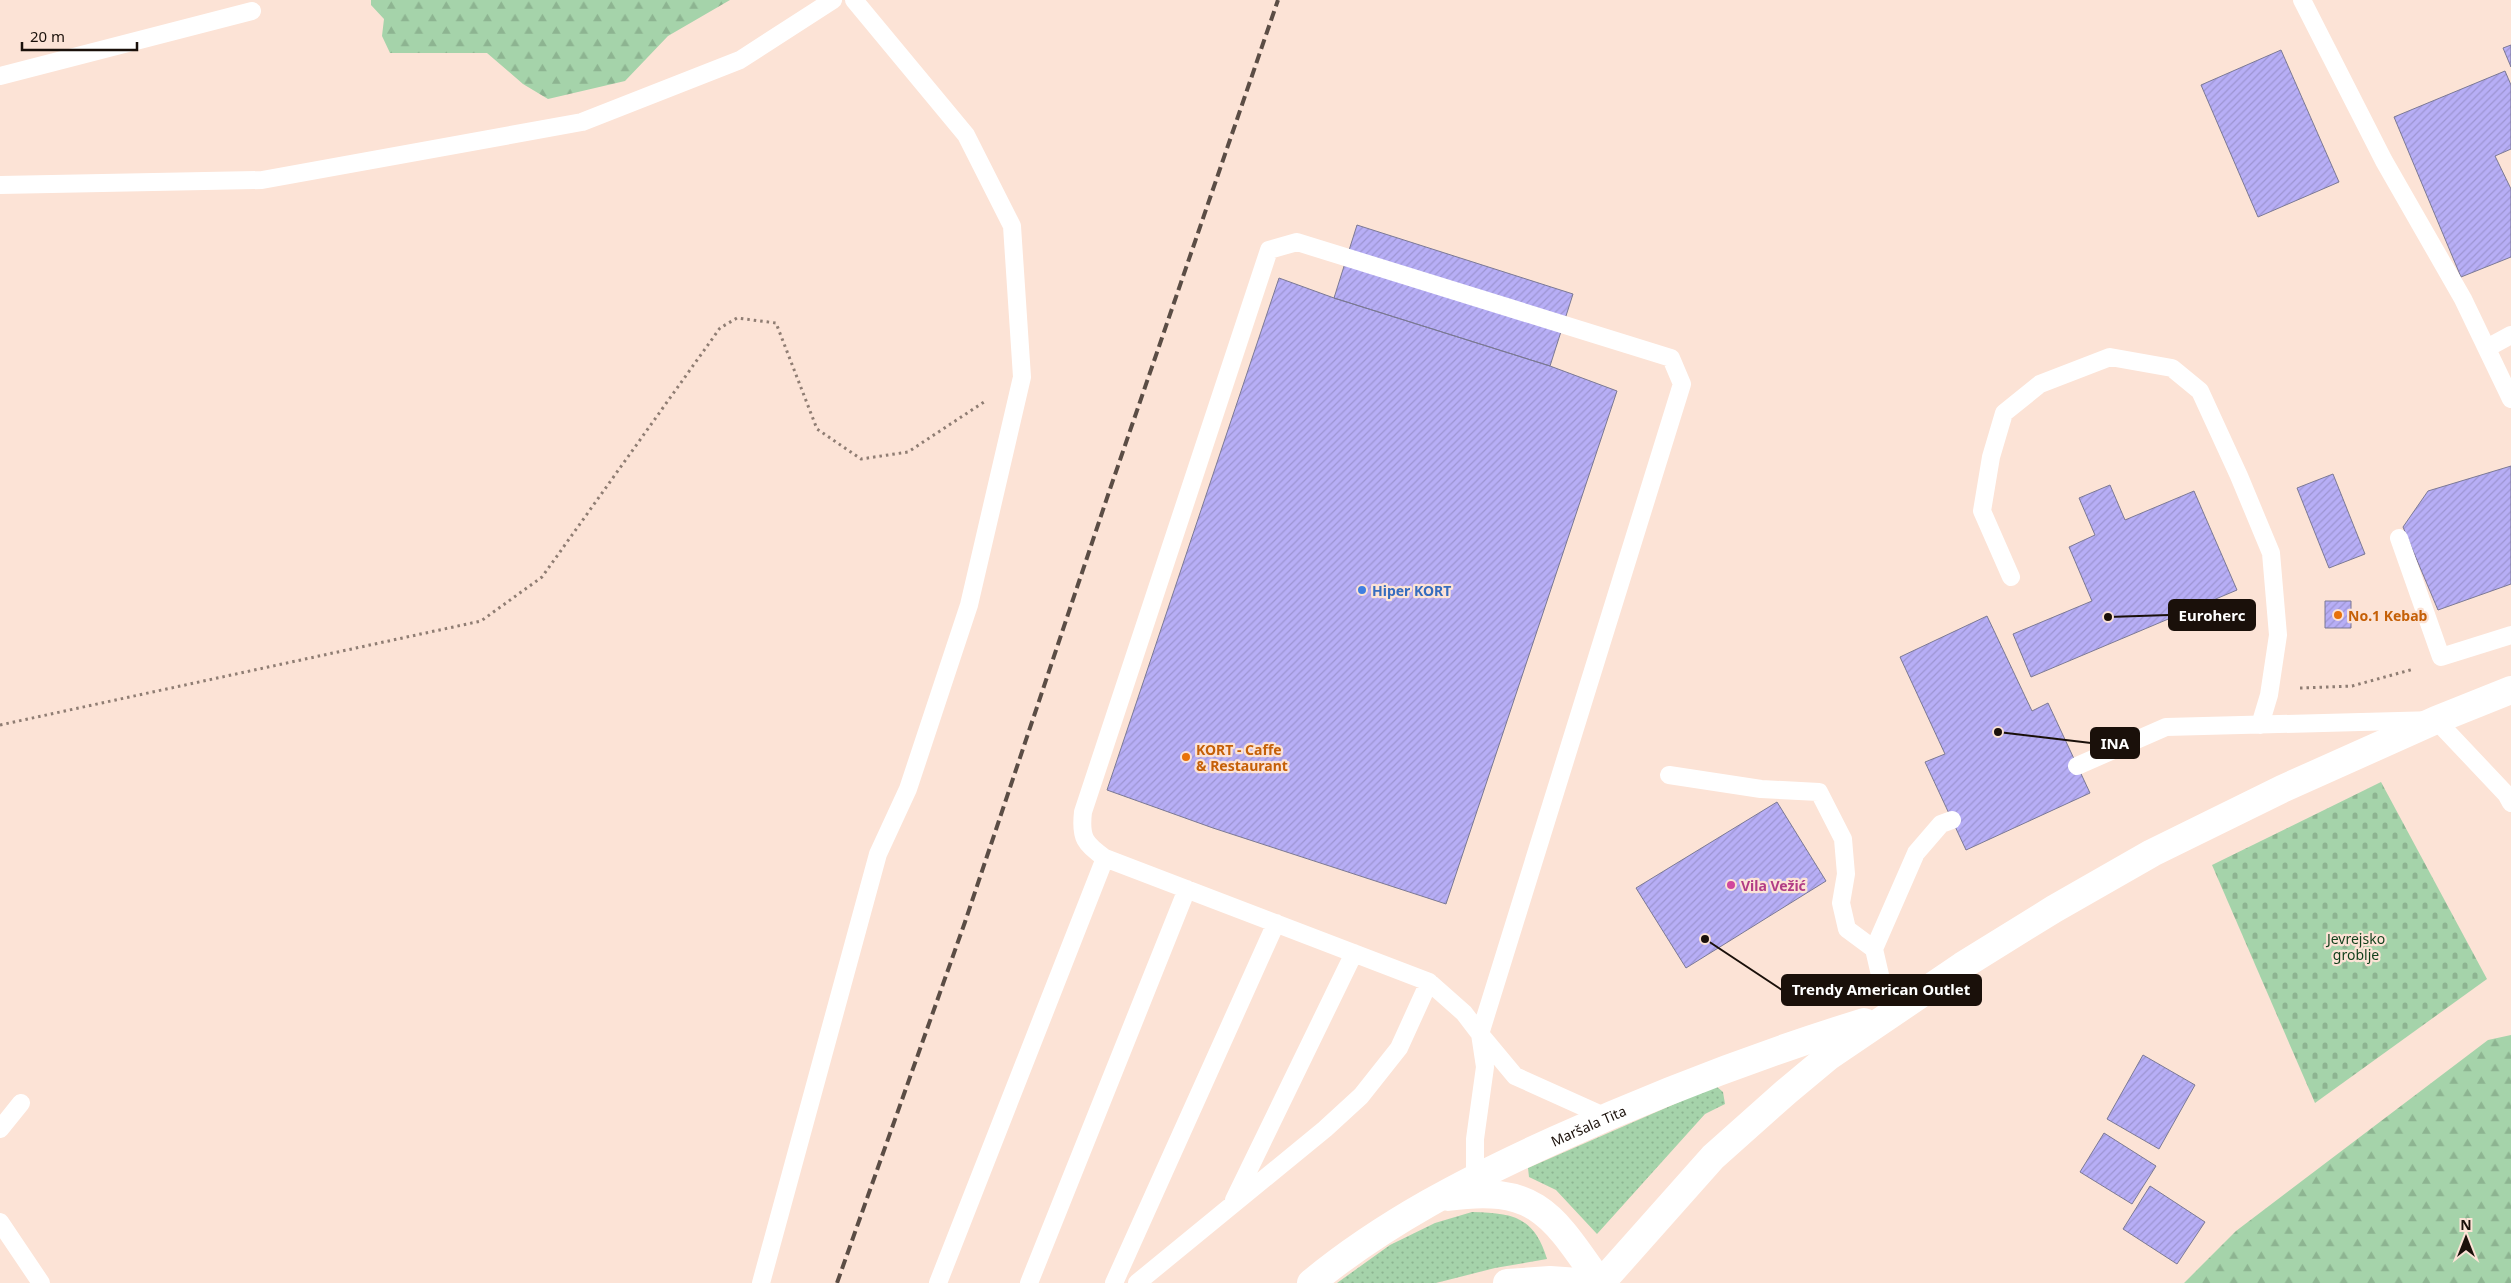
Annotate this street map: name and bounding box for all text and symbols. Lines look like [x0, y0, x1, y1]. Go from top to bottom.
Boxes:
scale bar [22, 20, 138, 52]
text: 20 m [30, 26, 65, 46]
place label: Hiper KORT [1372, 581, 1451, 600]
marker: Hiper KORT [1356, 584, 1368, 596]
callout: Euroherc [2169, 600, 2255, 630]
text: Euroherc [2179, 605, 2246, 625]
place label: No.1 Kebab [2348, 606, 2428, 625]
marker: No.1 Kebab [2332, 609, 2344, 621]
callout: INA [2091, 728, 2139, 758]
text: INA [2101, 733, 2130, 753]
place label: KORT - Caffe & Restaurant [1196, 740, 1288, 775]
marker: KORT - Caffe & Restaurant [1180, 751, 1192, 763]
place label: Vila Vežić [1741, 876, 1806, 895]
marker: Vila Vežić [1725, 879, 1737, 891]
park label: Jevrejsko groblje [2325, 929, 2385, 964]
callout: Trendy American Outlet [1782, 975, 1981, 1005]
text: Trendy American Outlet [1792, 979, 1971, 999]
street label: Maršala Tita [1548, 1101, 1629, 1150]
north arrow [2441, 1213, 2491, 1263]
text: N [2460, 1215, 2472, 1234]

